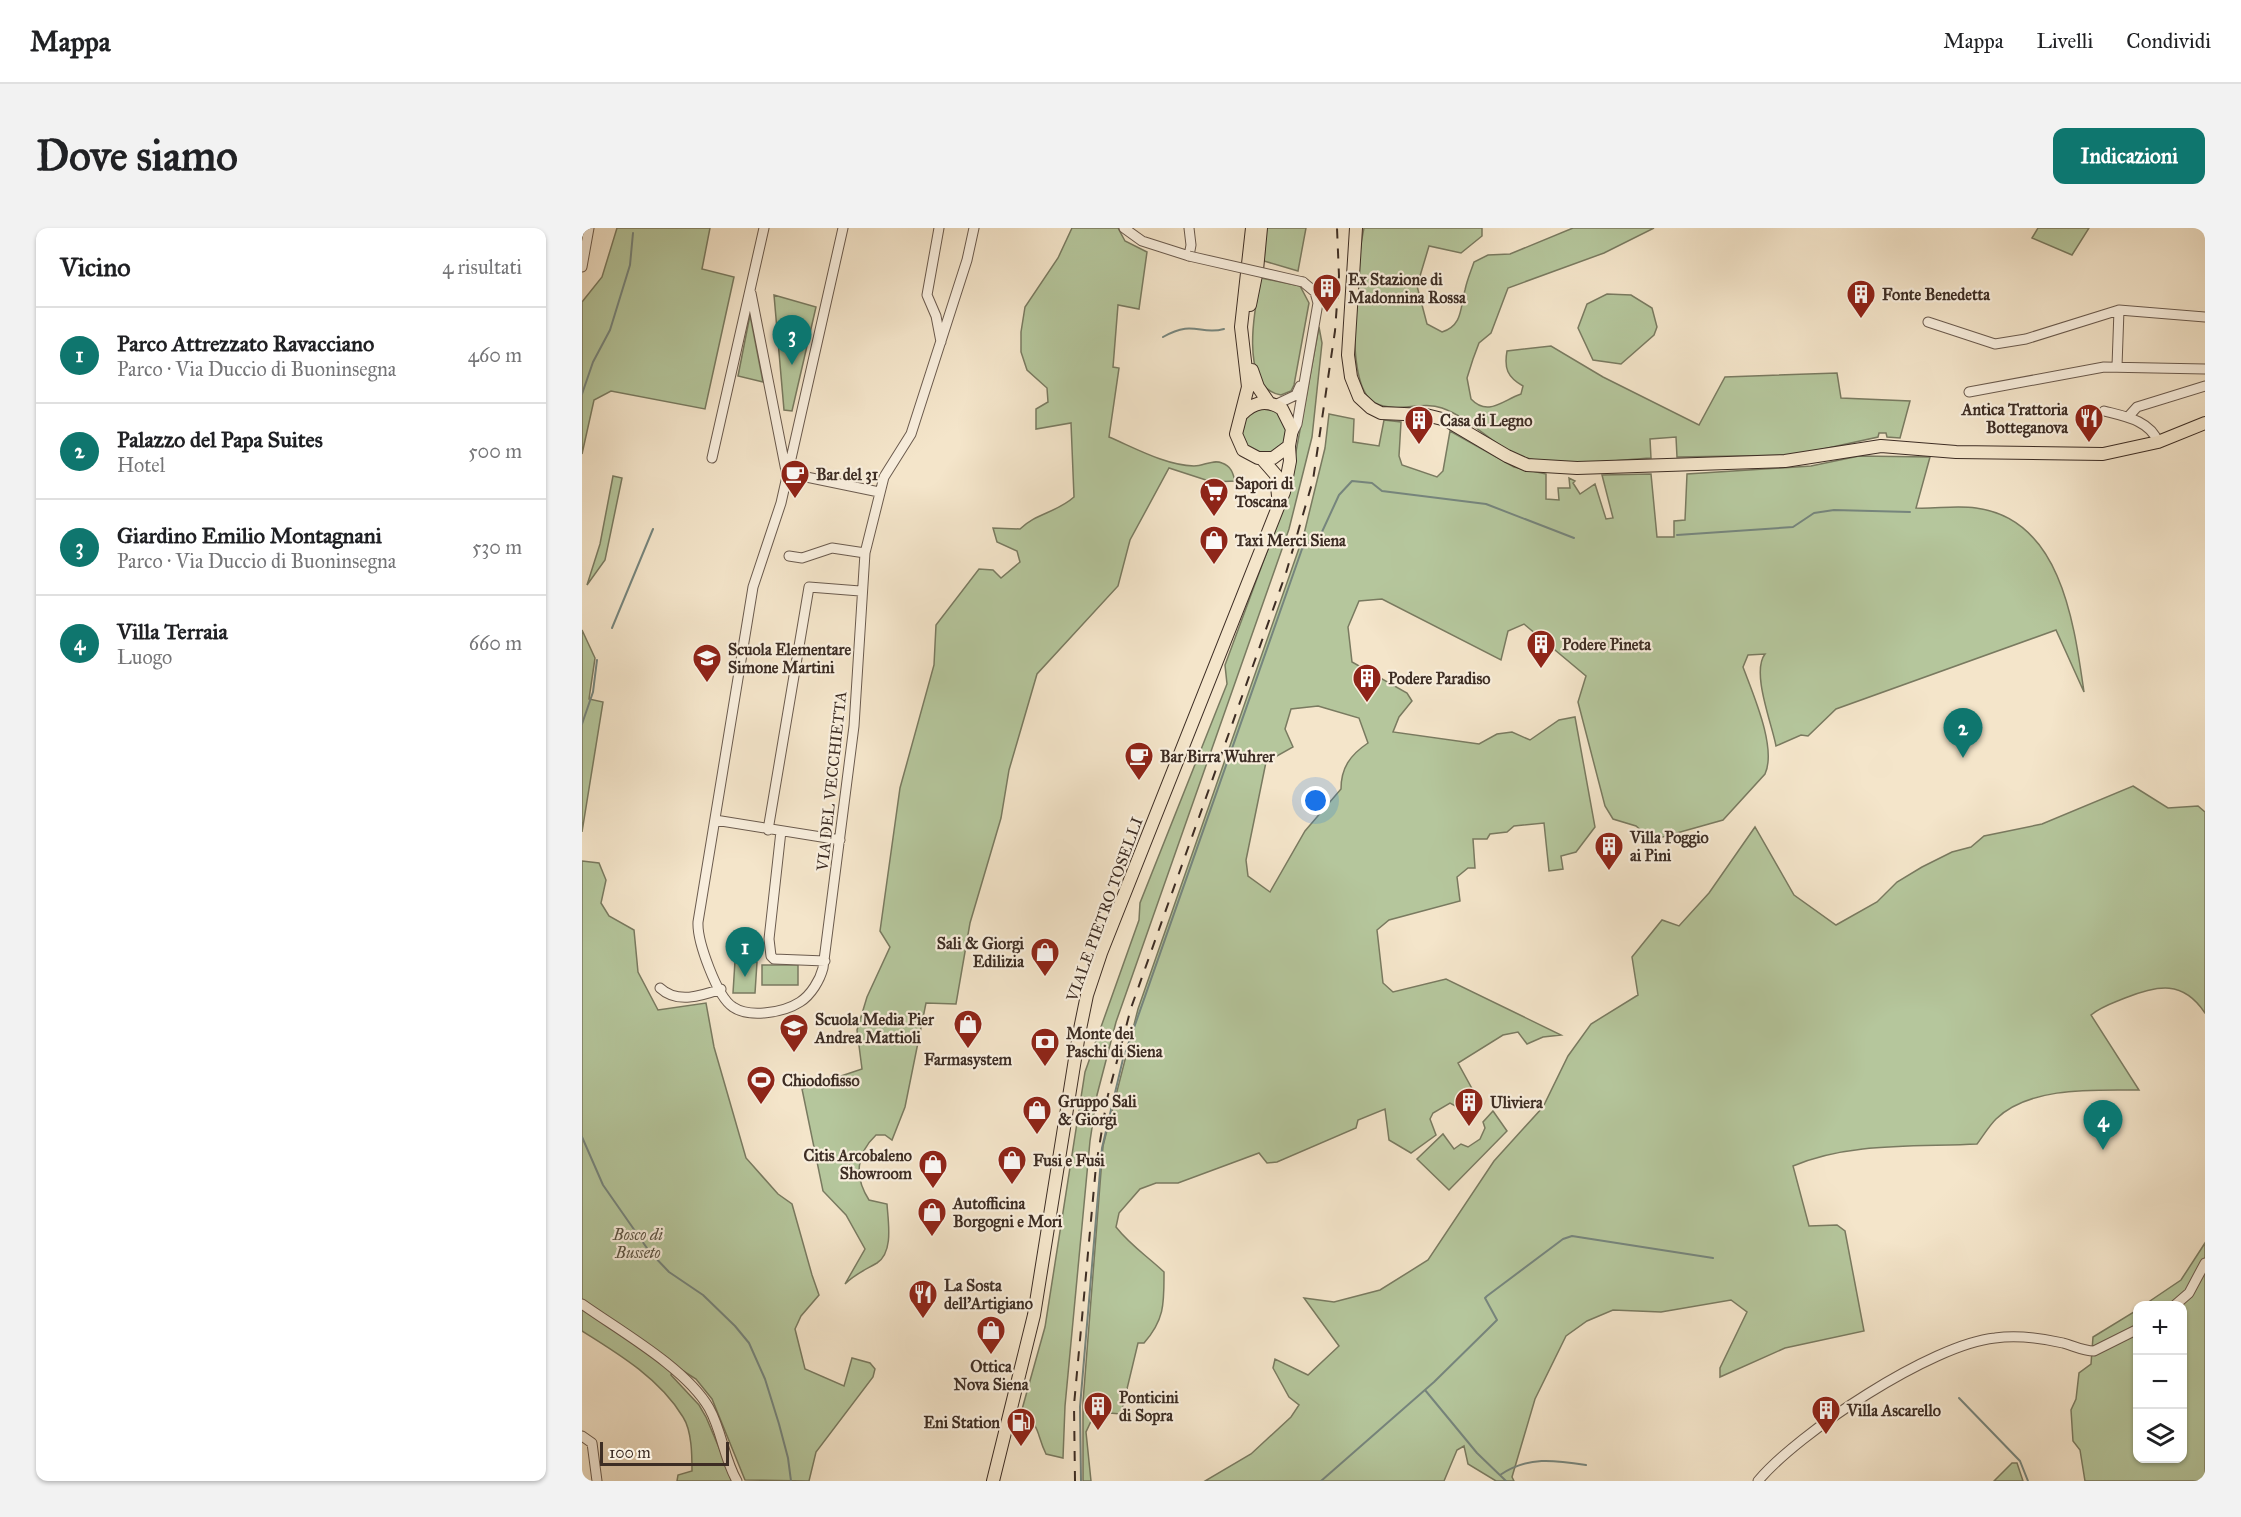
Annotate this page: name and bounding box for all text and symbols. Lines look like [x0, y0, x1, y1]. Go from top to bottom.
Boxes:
text: Mappa [30, 24, 111, 59]
text: Mappa [1943, 28, 2004, 54]
text: Livelli [2037, 28, 2093, 54]
text: Condividi [2126, 28, 2211, 54]
button: Indicazioni [2053, 128, 2205, 184]
text: Dove siamo [36, 130, 238, 182]
text: Vicino [60, 251, 131, 283]
text: 4 risultati [442, 255, 522, 279]
place label: Ex Stazione di Madonnina Rossa [1348, 270, 1467, 307]
building icon: Ex Stazione di Madonnina Rossa [1311, 272, 1343, 314]
building icon: Fonte Benedetta [1845, 278, 1877, 320]
place label: Fonte Benedetta [1882, 285, 1991, 304]
pin: 3 [772, 316, 812, 365]
text: Parco Attrezzato Ravacciano [117, 330, 374, 357]
text: 1 [76, 343, 83, 367]
text: 460 m [468, 343, 522, 367]
text: Parco · Via Duccio di Buoninsegna [117, 357, 396, 381]
place label: Antica Trattoria Botteganova [1961, 400, 2069, 438]
restaurant icon: Antica Trattoria Botteganova [2073, 402, 2105, 444]
building icon: Casa di Legno [1403, 404, 1435, 446]
place label: Casa di Legno [1440, 411, 1532, 431]
text: Palazzo del Papa Suites [117, 426, 323, 453]
text: 2 [75, 439, 84, 463]
text: 500 m [468, 439, 522, 463]
text: Hotel [117, 453, 165, 477]
cafe icon: Bar del 31 [779, 458, 811, 500]
place label: Bar del 31 [816, 465, 879, 485]
place label: Sapori di Toscana [1234, 474, 1294, 511]
supermarket icon: Sapori di Toscana [1198, 476, 1230, 518]
text: Giardino Emilio Montagnani [117, 522, 382, 549]
shop icon: Taxi Merci Siena [1198, 524, 1230, 566]
place label: Taxi Merci Siena [1234, 531, 1347, 550]
text: 3 [76, 535, 84, 559]
text: 530 m [472, 535, 522, 559]
text: Parco · Via Duccio di Buoninsegna [117, 549, 396, 573]
text: Villa Terraia [117, 618, 228, 645]
building icon: Podere Pineta [1525, 628, 1557, 670]
text: 4 [74, 631, 85, 655]
text: 660 m [469, 631, 522, 655]
place label: Podere Pineta [1562, 635, 1652, 654]
place label: Scuola Elementare Simone Martini [728, 640, 851, 677]
school or university icon: Scuola Elementare Simone Martini [691, 642, 723, 684]
text: Luogo [117, 645, 172, 669]
building icon: Podere Paradiso [1351, 662, 1383, 704]
place label: Podere Paradiso [1388, 669, 1491, 688]
street label: VIA DEL VECCHIETTA [813, 690, 850, 873]
pin: 2 [1944, 708, 1982, 758]
cafe icon: Bar Birra Wuhrer [1123, 740, 1155, 782]
place label: Bar Birra Wuhrer [1160, 747, 1276, 766]
your location [1301, 786, 1330, 815]
street label: VIALE PIETRO TOSELLI [1062, 814, 1147, 1005]
place label: Villa Poggio ai Pini [1629, 828, 1709, 865]
building icon: Villa Poggio ai Pini [1593, 830, 1625, 872]
pin: 1 [726, 928, 764, 977]
place label: Sali & Giorgi Edilizia [937, 934, 1025, 971]
shop icon: Sali & Giorgi Edilizia [1029, 936, 1061, 978]
shop icon: Farmasystem [952, 1008, 984, 1050]
place label: Scuola Media Pier Andrea Mattioli [814, 1010, 935, 1047]
school or university icon: Scuola Media Pier Andrea Mattioli [778, 1012, 810, 1054]
place label: Monte dei Paschi di Siena [1066, 1024, 1164, 1061]
bank icon: Monte dei Paschi di Siena [1029, 1026, 1061, 1068]
place label: Farmasystem [924, 1050, 1013, 1070]
sports icon: Chiodofisso [745, 1064, 777, 1106]
place label: Chiodofisso [782, 1071, 860, 1090]
building icon: Uliviera [1453, 1086, 1485, 1128]
place label: Gruppo Sali & Giorgi [1058, 1092, 1137, 1130]
place label: Uliviera [1490, 1093, 1544, 1112]
shop icon: Gruppo Sali & Giorgi [1021, 1094, 1053, 1136]
pin: 4 [2084, 1100, 2122, 1150]
shop icon: Fusi e Fusi [996, 1144, 1028, 1186]
place label: Citis Arcobaleno Showroom [803, 1146, 913, 1183]
shop icon: Citis Arcobaleno Showroom [917, 1148, 949, 1190]
place label: Fusi e Fusi [1033, 1151, 1105, 1170]
place label: Autofficina Borgogni e Mori [952, 1194, 1063, 1232]
shop icon: Autofficina Borgogni e Mori [916, 1196, 948, 1238]
park label: Bosco di Busseto [612, 1225, 663, 1262]
place label: La Sosta dell'Artigiano [944, 1276, 1033, 1314]
restaurant icon: La Sosta dell'Artigiano [907, 1278, 939, 1320]
map controls [2133, 1301, 2187, 1463]
button: + [2133, 1301, 2187, 1355]
shop icon: Ottica Nova Siena [975, 1314, 1007, 1356]
button: − [2133, 1355, 2187, 1409]
place label: Ottica Nova Siena [954, 1357, 1030, 1394]
place label: Ponticini di Sopra [1119, 1388, 1179, 1426]
building icon: Ponticini di Sopra [1082, 1390, 1114, 1432]
building icon: Villa Ascarello [1810, 1394, 1842, 1436]
place label: Villa Ascarello [1846, 1401, 1941, 1420]
fuel station icon: Eni Station [1005, 1406, 1037, 1448]
button: layers [2133, 1409, 2187, 1463]
place label: Eni Station [924, 1413, 1000, 1432]
scale bar [600, 1439, 729, 1466]
text: 100 m [609, 1443, 651, 1462]

